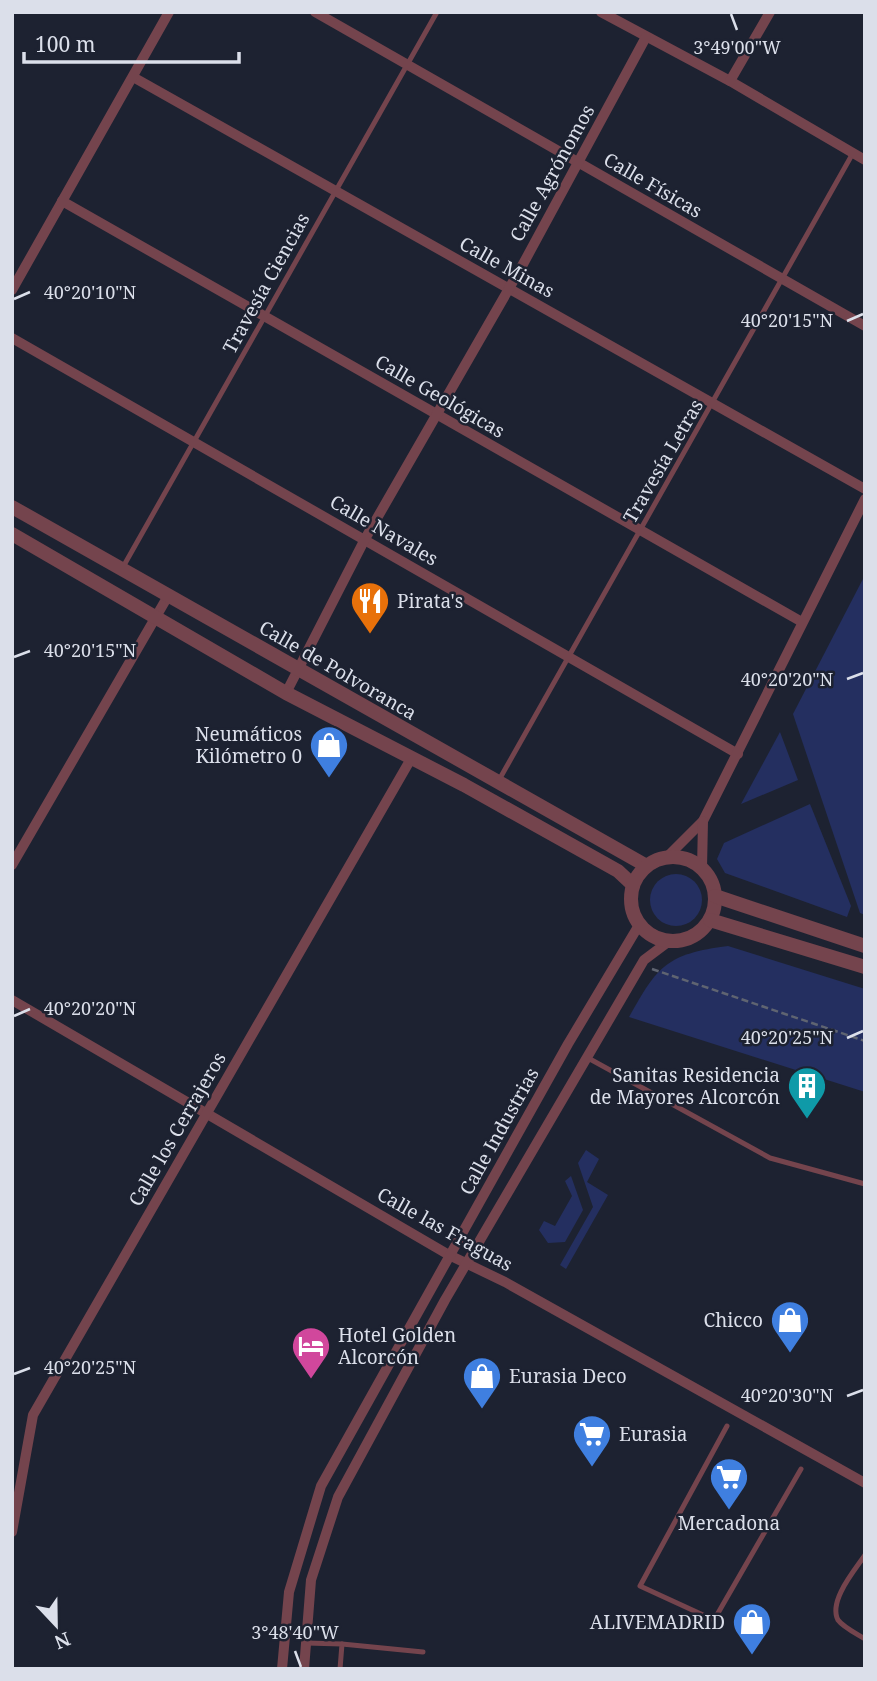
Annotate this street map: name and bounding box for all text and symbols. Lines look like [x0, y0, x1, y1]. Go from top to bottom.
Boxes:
scale bar [24, 21, 240, 65]
text: 100 m [35, 30, 96, 58]
text: 3°49'00"W [693, 35, 781, 59]
street label: Calle Agrónomos [504, 100, 600, 246]
street label: Calle Físicas [599, 146, 707, 224]
street label: Travesía Ciencias [217, 208, 315, 358]
street label: Calle Minas [455, 230, 559, 304]
text: 40°20'10"N [44, 280, 137, 304]
text: 40°20'15"N [741, 308, 834, 332]
street label: Calle Geológicas [370, 348, 510, 444]
street label: Travesía Letras [617, 394, 709, 528]
street label: Calle Navales [325, 489, 443, 571]
restaurant icon: Pirata's [349, 580, 391, 635]
place label: Pirata's [397, 588, 463, 614]
street label: Calle de Polvoranca [254, 614, 422, 726]
text: 40°20'15"N [44, 638, 137, 662]
text: 40°20'20"N [741, 667, 834, 691]
place label: Neumáticos Kilómetro 0 [195, 721, 302, 769]
shop icon: Neumáticos Kilómetro 0 [308, 724, 350, 779]
text: 40°20'20"N [44, 996, 137, 1020]
text: 40°20'25"N [741, 1025, 834, 1049]
street label: Calle los Cerrajeros [122, 1047, 232, 1211]
place label: Sanitas Residencia de Mayores Alcorcón [590, 1062, 780, 1110]
street label: Calle Industrias [453, 1063, 545, 1199]
building icon: Sanitas Residencia de Mayores Alcorcón [786, 1065, 828, 1120]
street label: Calle las Fraguas [372, 1181, 518, 1277]
shop icon: Chicco [769, 1299, 811, 1354]
place label: Chicco [704, 1307, 763, 1333]
place label: Hotel Golden Alcorcón [338, 1322, 456, 1370]
hotel icon: Hotel Golden Alcorcón [290, 1325, 332, 1380]
text: 40°20'25"N [44, 1355, 137, 1379]
shop icon: Eurasia Deco [461, 1355, 503, 1410]
place label: Eurasia Deco [509, 1363, 627, 1389]
text: 40°20'30"N [741, 1383, 834, 1407]
supermarket icon: Eurasia [571, 1413, 613, 1468]
place label: Eurasia [619, 1421, 688, 1447]
supermarket icon: Mercadona [708, 1456, 750, 1511]
place label: Mercadona [678, 1510, 780, 1536]
north arrow [21, 1590, 91, 1660]
shop icon: ALIVEMADRID [731, 1601, 773, 1656]
place label: ALIVEMADRID [590, 1609, 725, 1635]
text: 3°48'40"W [251, 1620, 339, 1644]
text: N [51, 1626, 74, 1656]

